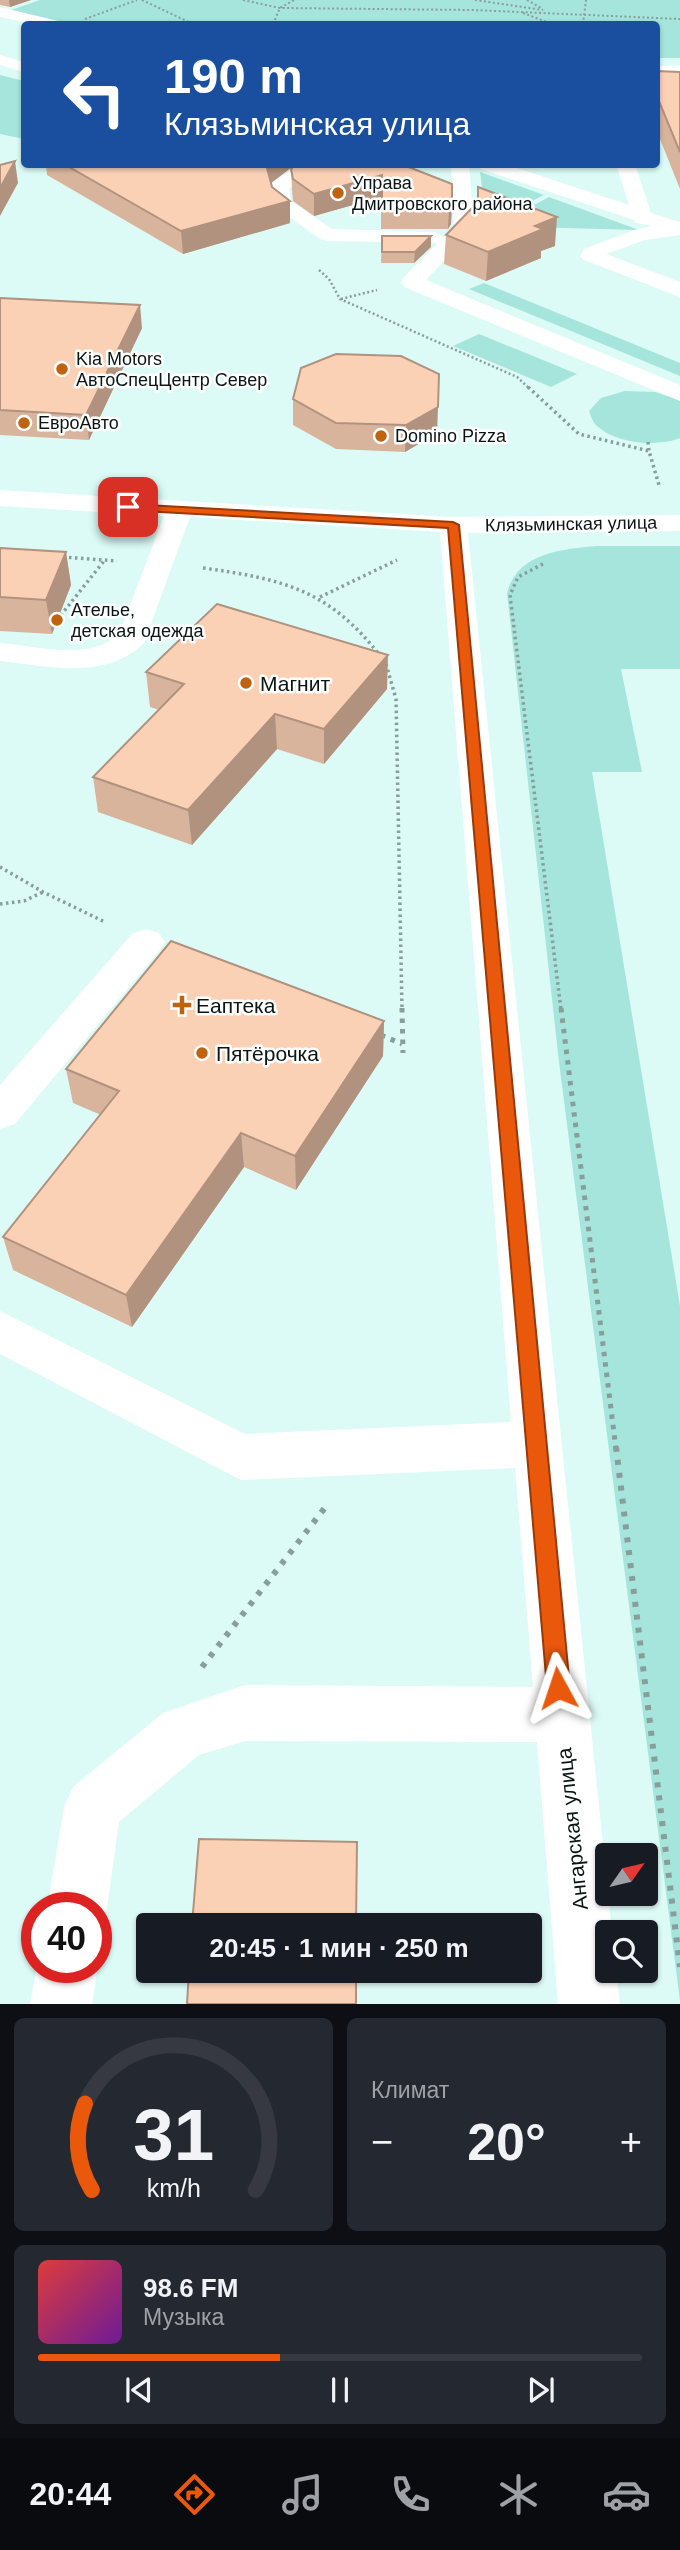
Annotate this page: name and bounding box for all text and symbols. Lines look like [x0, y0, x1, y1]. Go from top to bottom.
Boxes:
icon: left [49, 49, 140, 140]
text: 190 m [164, 49, 303, 103]
text: Клязьминская улица [164, 106, 470, 142]
place label: Управа Дмитровского района [352, 173, 534, 214]
marker: Управа Дмитровского района [330, 185, 346, 201]
place label: Kia Motors АвтоСпецЦентр Север [76, 349, 267, 390]
marker: Kia Motors АвтоСпецЦентр Север [54, 361, 70, 377]
place label: ЕвроАвто [38, 413, 119, 433]
marker: ЕвроАвто [16, 415, 32, 431]
place label: Domino Pizza [395, 426, 507, 446]
marker: Domino Pizza [373, 428, 389, 444]
pin [98, 477, 158, 537]
icon: arrive [109, 488, 147, 526]
street label: Клязьминская улица [485, 512, 658, 536]
place label: Ателье, детская одежда [71, 600, 204, 641]
marker: Ателье, детская одежда [49, 612, 65, 628]
place label: Магнит [260, 672, 330, 695]
marker: Магнит [238, 675, 254, 691]
place label: Еаптека [196, 994, 276, 1017]
marker: Еаптека [174, 997, 190, 1013]
place label: Пятёрочка [216, 1042, 319, 1065]
marker: Пятёрочка [194, 1045, 210, 1061]
position arrow [521, 1651, 595, 1725]
street label: Ангарская улица [552, 1746, 592, 1911]
north arrow [595, 1843, 658, 1906]
map controls [595, 1843, 658, 1983]
speed limit sign: 40 [21, 1892, 112, 1983]
button: search [595, 1920, 658, 1983]
text: 20:45 · 1 мин · 250 m [209, 1933, 469, 1963]
text: Климат [371, 2077, 449, 2103]
text: 31 [133, 2095, 214, 2176]
text: 20° [467, 2113, 546, 2171]
text: − [371, 2121, 393, 2163]
text: + [620, 2121, 642, 2163]
text: km/h [146, 2174, 201, 2202]
text: 98.6 FM [143, 2273, 238, 2303]
text: Музыка [143, 2304, 224, 2330]
icon: previous [120, 2371, 158, 2409]
icon: pause [321, 2371, 359, 2409]
icon: next [522, 2371, 560, 2409]
icon: directions [170, 2470, 219, 2519]
icon: music [278, 2470, 327, 2519]
icon: phone [386, 2470, 435, 2519]
icon: climate [494, 2470, 543, 2519]
icon: car [602, 2470, 651, 2519]
text: 20:44 [29, 2476, 111, 2512]

